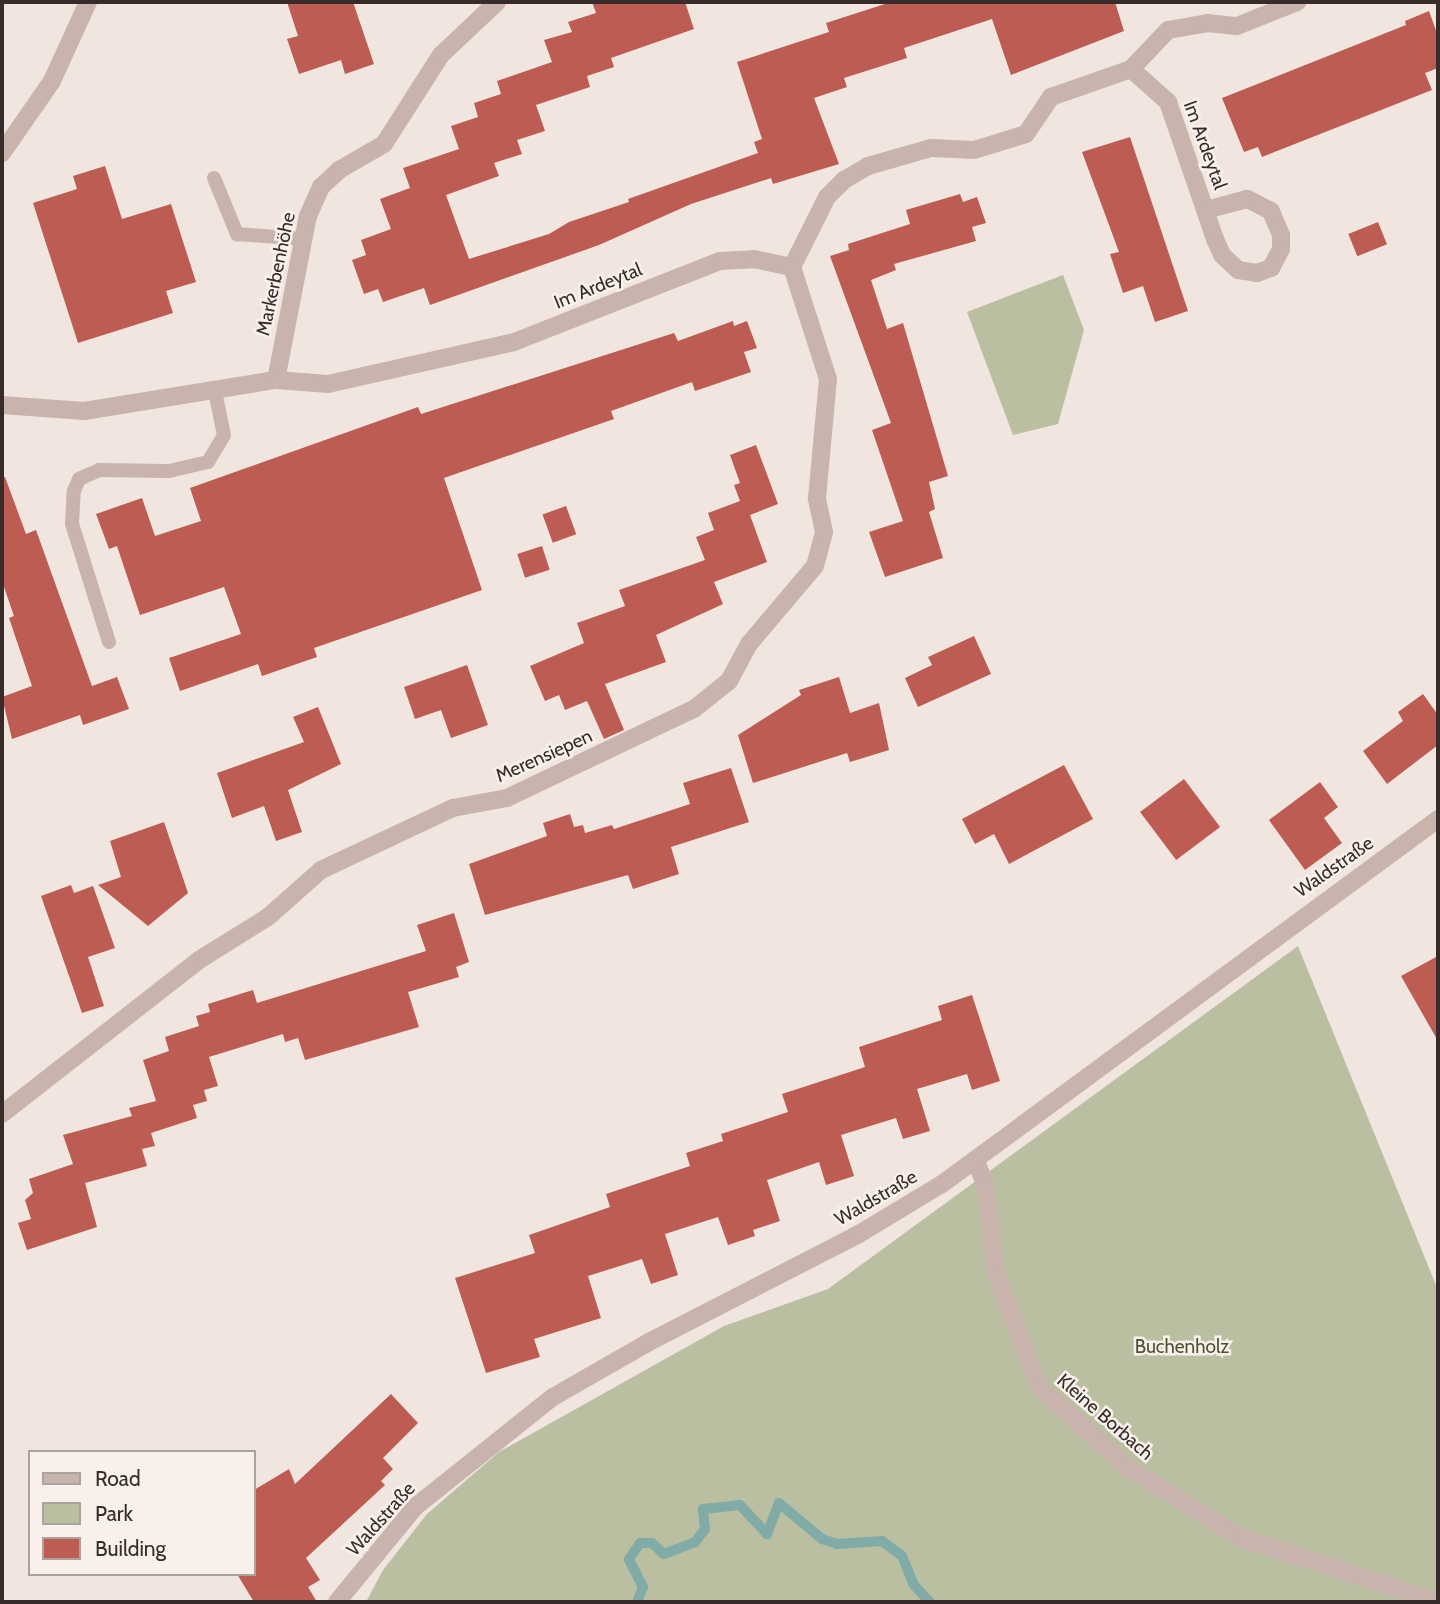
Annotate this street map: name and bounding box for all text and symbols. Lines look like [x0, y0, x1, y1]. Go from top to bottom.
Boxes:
street label: Im Ardeytal [1178, 97, 1232, 193]
street label: Markerbenhöhe [252, 210, 300, 338]
street label: Im Ardeytal [551, 258, 645, 314]
street label: Merensiepen [492, 725, 596, 787]
street label: Waldstraße [1290, 832, 1378, 902]
street label: Waldstraße [831, 1165, 921, 1231]
park label: Buchenholz [1135, 1336, 1229, 1358]
street label: Kleine Borbach [1052, 1369, 1158, 1465]
legend [28, 1450, 256, 1576]
text: Road [95, 1466, 141, 1491]
street label: Waldstraße [342, 1478, 420, 1560]
text: Park [95, 1501, 133, 1526]
text: Building [95, 1536, 166, 1561]

